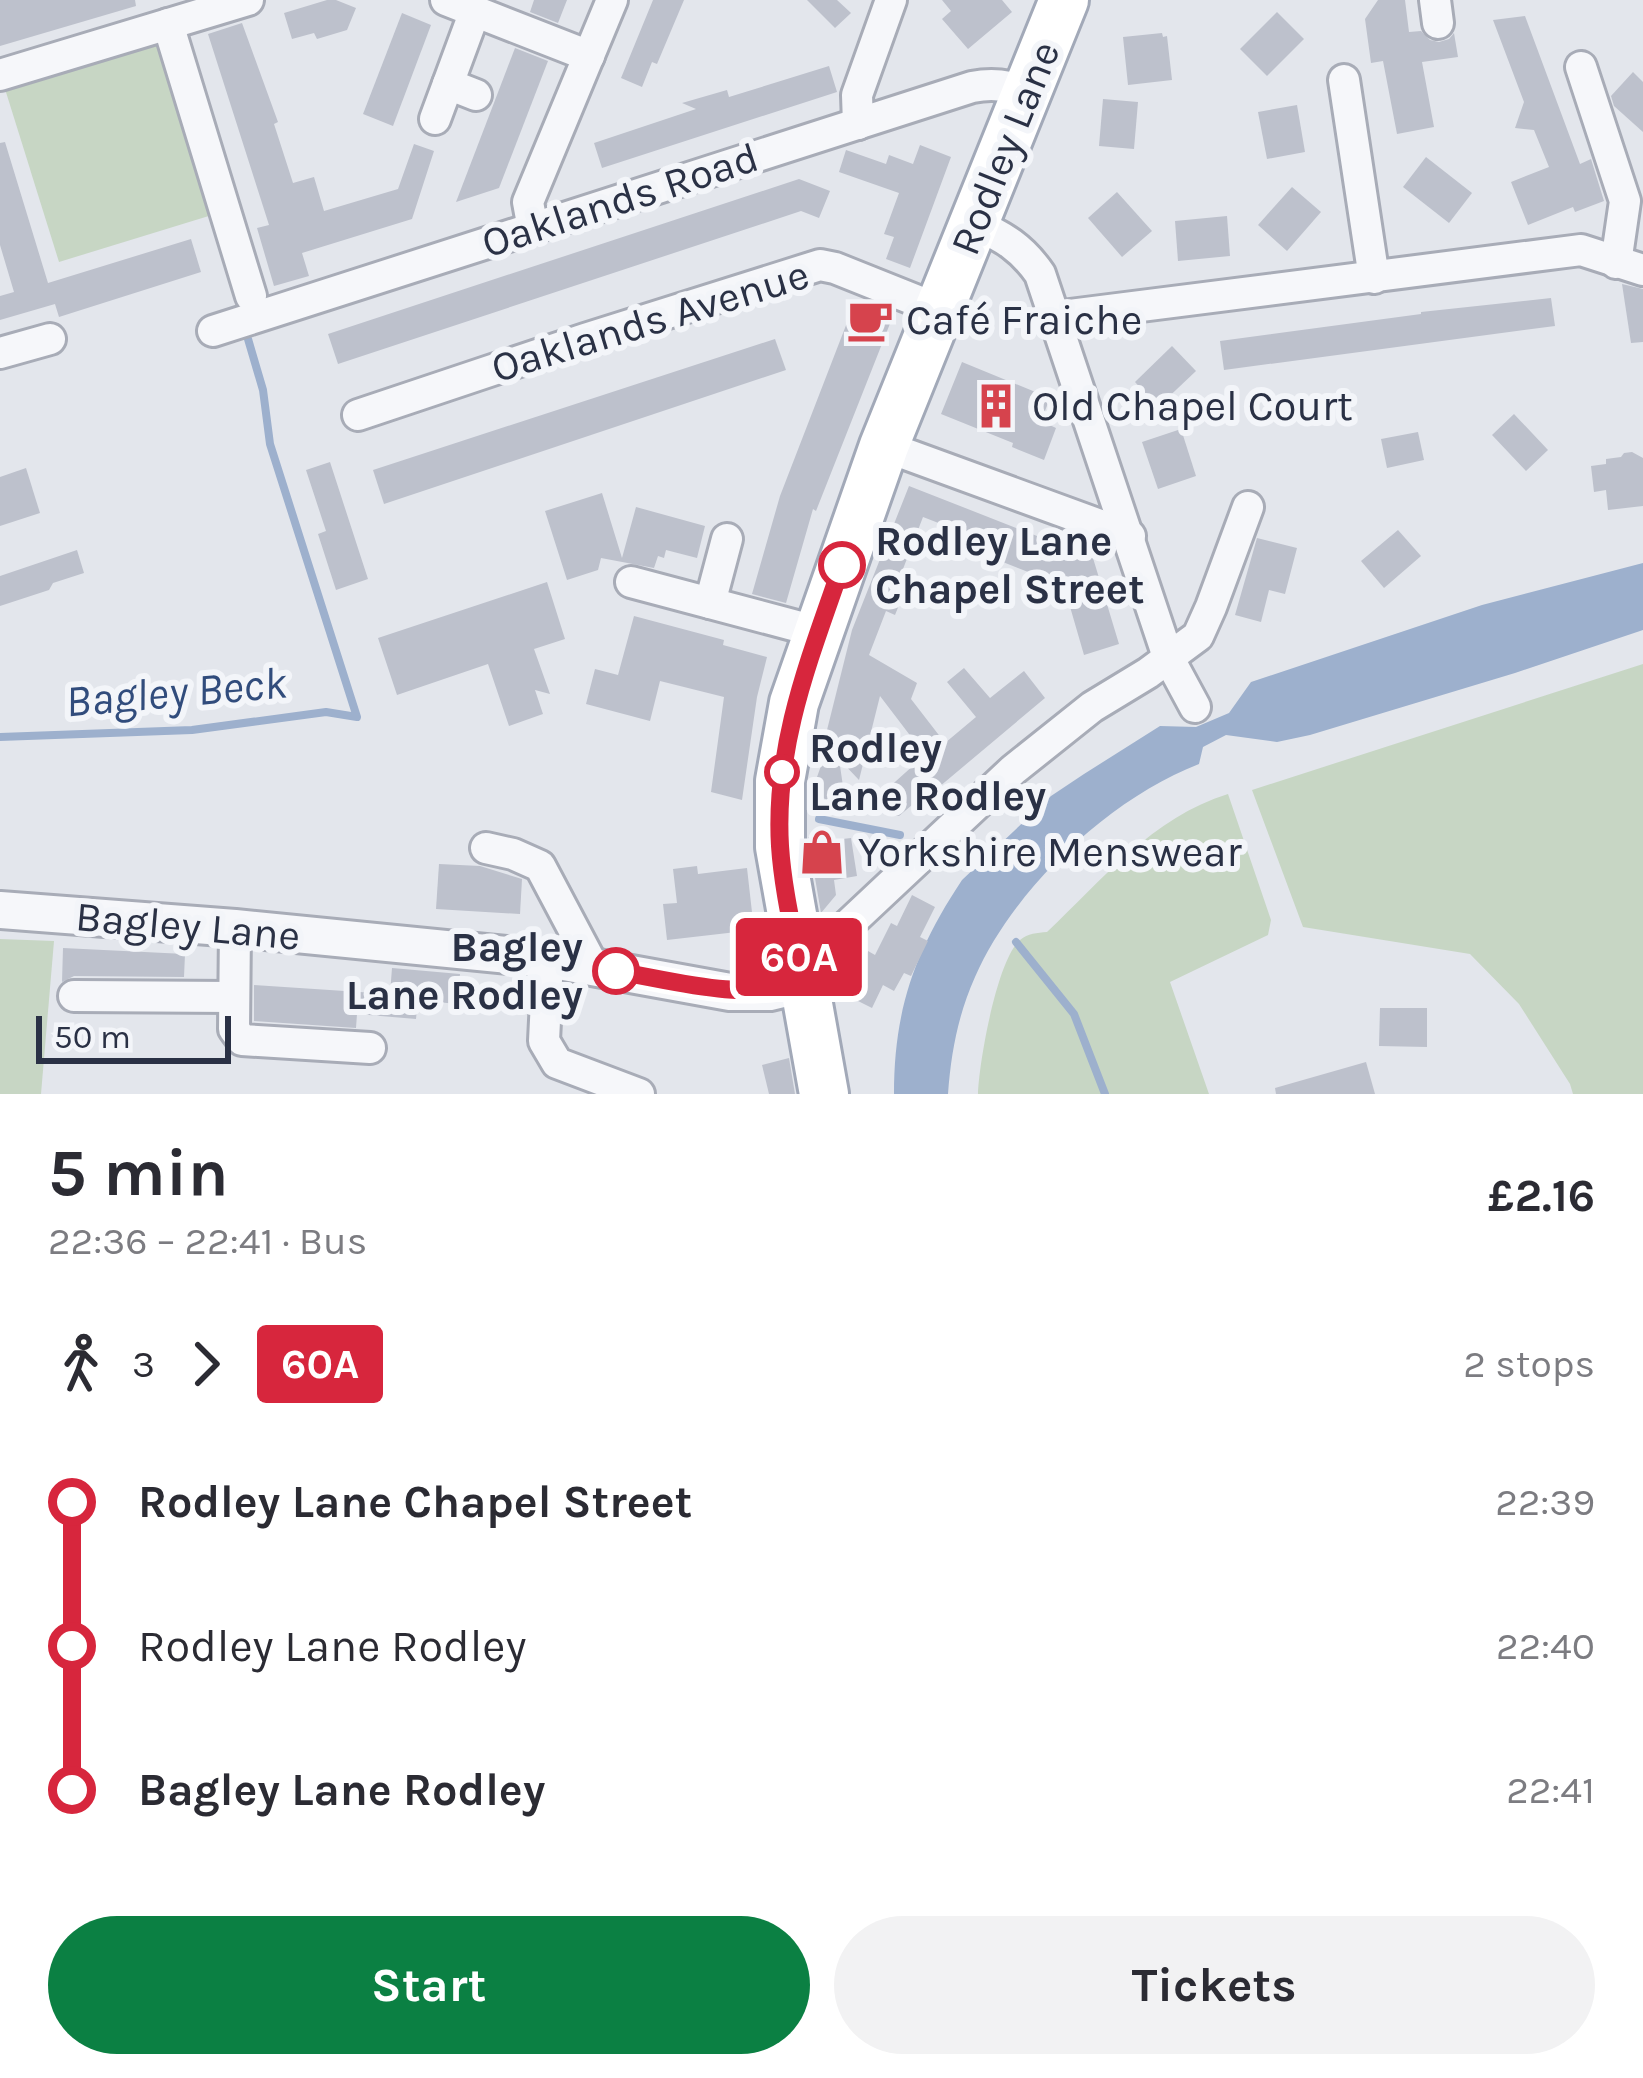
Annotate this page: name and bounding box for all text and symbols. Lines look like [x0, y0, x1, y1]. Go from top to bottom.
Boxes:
street label: Rodley Lane [939, 34, 1071, 262]
street label: Oaklands Road [475, 132, 765, 268]
street label: Oaklands Avenue [485, 249, 815, 393]
cafe icon: Café Fraiche [845, 295, 895, 345]
place label: Café Fraiche [906, 295, 1142, 345]
building icon: Old Chapel Court [971, 381, 1021, 431]
place label: Old Chapel Court [1032, 381, 1353, 431]
place label: Rodley Lane Chapel Street [875, 516, 1145, 614]
marker: Rodley Lane Chapel Street [820, 543, 864, 587]
water label: Bagley Beck [63, 656, 290, 729]
place label: Rodley Lane Rodley [809, 723, 1046, 821]
marker: Rodley Lane Rodley [766, 756, 798, 788]
shop icon: Yorkshire Menswear [797, 827, 847, 877]
place label: Yorkshire Menswear [858, 827, 1242, 877]
street label: Bagley Lane [74, 891, 302, 961]
line badge: 60A [730, 918, 868, 996]
place label: Bagley Lane Rodley [346, 922, 583, 1020]
text: 60A [760, 932, 838, 982]
marker: Bagley Lane Rodley [594, 949, 638, 993]
scale bar [36, 1010, 231, 1063]
text: 50 m [54, 1018, 131, 1056]
text: 5 min [48, 1134, 229, 1212]
text: £2.16 [1488, 1170, 1595, 1222]
text: 22:36 – 22:41 · Bus [48, 1218, 367, 1264]
icon: walk [48, 1331, 114, 1397]
icon: forward [173, 1331, 239, 1397]
text: 60A [281, 1339, 359, 1389]
text: 3 [132, 1341, 155, 1387]
text: 2 stops [1463, 1341, 1595, 1387]
text: Rodley Lane Chapel Street [138, 1476, 692, 1528]
text: 22:39 [1495, 1479, 1595, 1525]
text: Rodley Lane Rodley [138, 1620, 526, 1672]
text: 22:40 [1496, 1623, 1595, 1669]
text: Bagley Lane Rodley [138, 1764, 545, 1816]
text: 22:41 [1506, 1767, 1595, 1813]
button: Start [48, 1916, 810, 2054]
button: Tickets [834, 1916, 1595, 2054]

